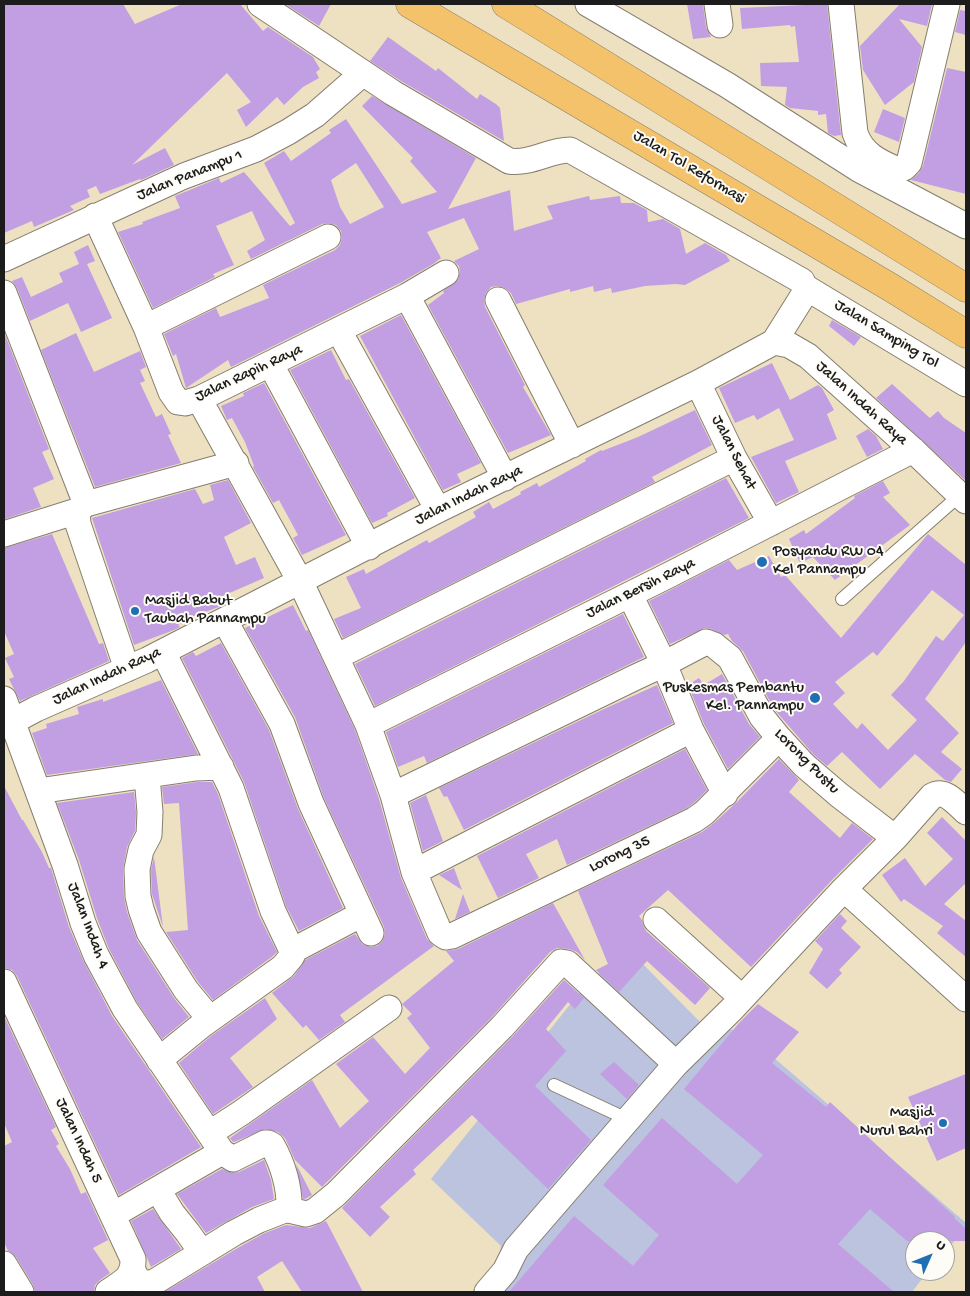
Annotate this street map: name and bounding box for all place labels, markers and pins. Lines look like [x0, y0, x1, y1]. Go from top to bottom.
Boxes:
place label: Posyandu RW 04 Kel Pannampu [773, 543, 883, 581]
marker: Posyandu RW 04 Kel Pannampu [755, 555, 769, 569]
place label: Masjid Babut Taubah Pannampu [145, 592, 266, 630]
marker: Masjid Babut Taubah Pannampu [129, 605, 141, 617]
place label: Puskesmas Pembantu Kel. Pannampu [663, 679, 804, 717]
marker: Puskesmas Pembantu Kel. Pannampu [808, 691, 822, 705]
place label: Masjid Nurul Bahri [860, 1104, 933, 1142]
marker: Masjid Nurul Bahri [937, 1117, 949, 1129]

